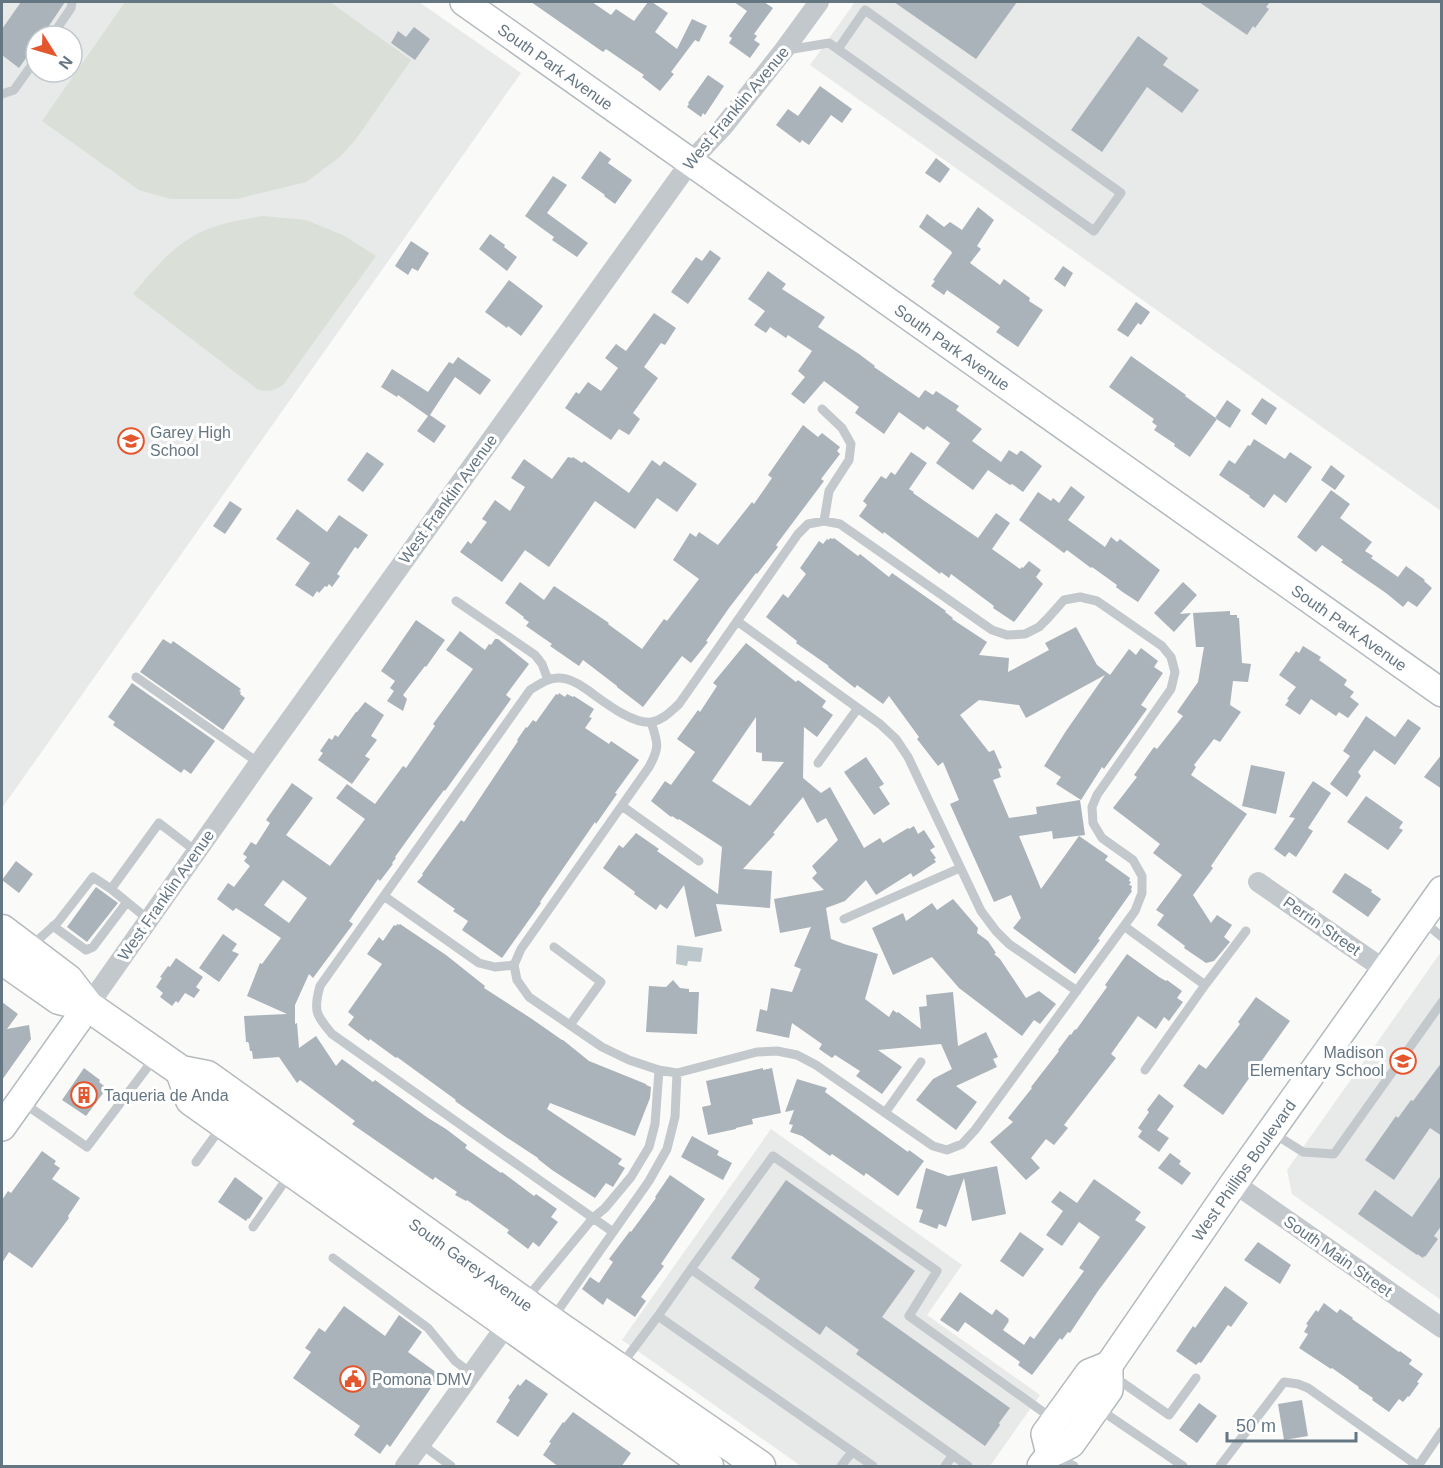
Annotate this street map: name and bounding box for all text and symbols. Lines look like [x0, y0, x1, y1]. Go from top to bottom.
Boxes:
street label: South Park Avenue [495, 20, 616, 113]
north arrow [24, 24, 84, 84]
street label: West Franklin Avenue [680, 43, 792, 173]
text: N [55, 53, 76, 72]
street label: South Park Avenue [892, 301, 1013, 394]
place label: Garey High School [150, 424, 231, 459]
school or university icon: Garey High School [116, 426, 146, 456]
street label: West Franklin Avenue [396, 431, 501, 567]
street label: South Park Avenue [1289, 581, 1410, 674]
street label: West Franklin Avenue [115, 827, 217, 963]
street label: Perrin Street [1280, 893, 1364, 959]
place label: Madison Elementary School [1250, 1044, 1384, 1079]
school or university icon: Madison Elementary School [1388, 1046, 1418, 1076]
building icon: Taqueria de Anda [69, 1080, 99, 1110]
place label: Taqueria de Anda [104, 1087, 229, 1104]
street label: West Phillips Boulevard [1188, 1097, 1299, 1244]
street label: South Main Street [1281, 1212, 1396, 1300]
street label: South Garey Avenue [406, 1215, 536, 1314]
public building icon: Pomona DMV [338, 1364, 368, 1394]
place label: Pomona DMV [372, 1371, 472, 1388]
scale bar [1227, 1405, 1356, 1443]
text: 50 m [1236, 1416, 1276, 1436]

